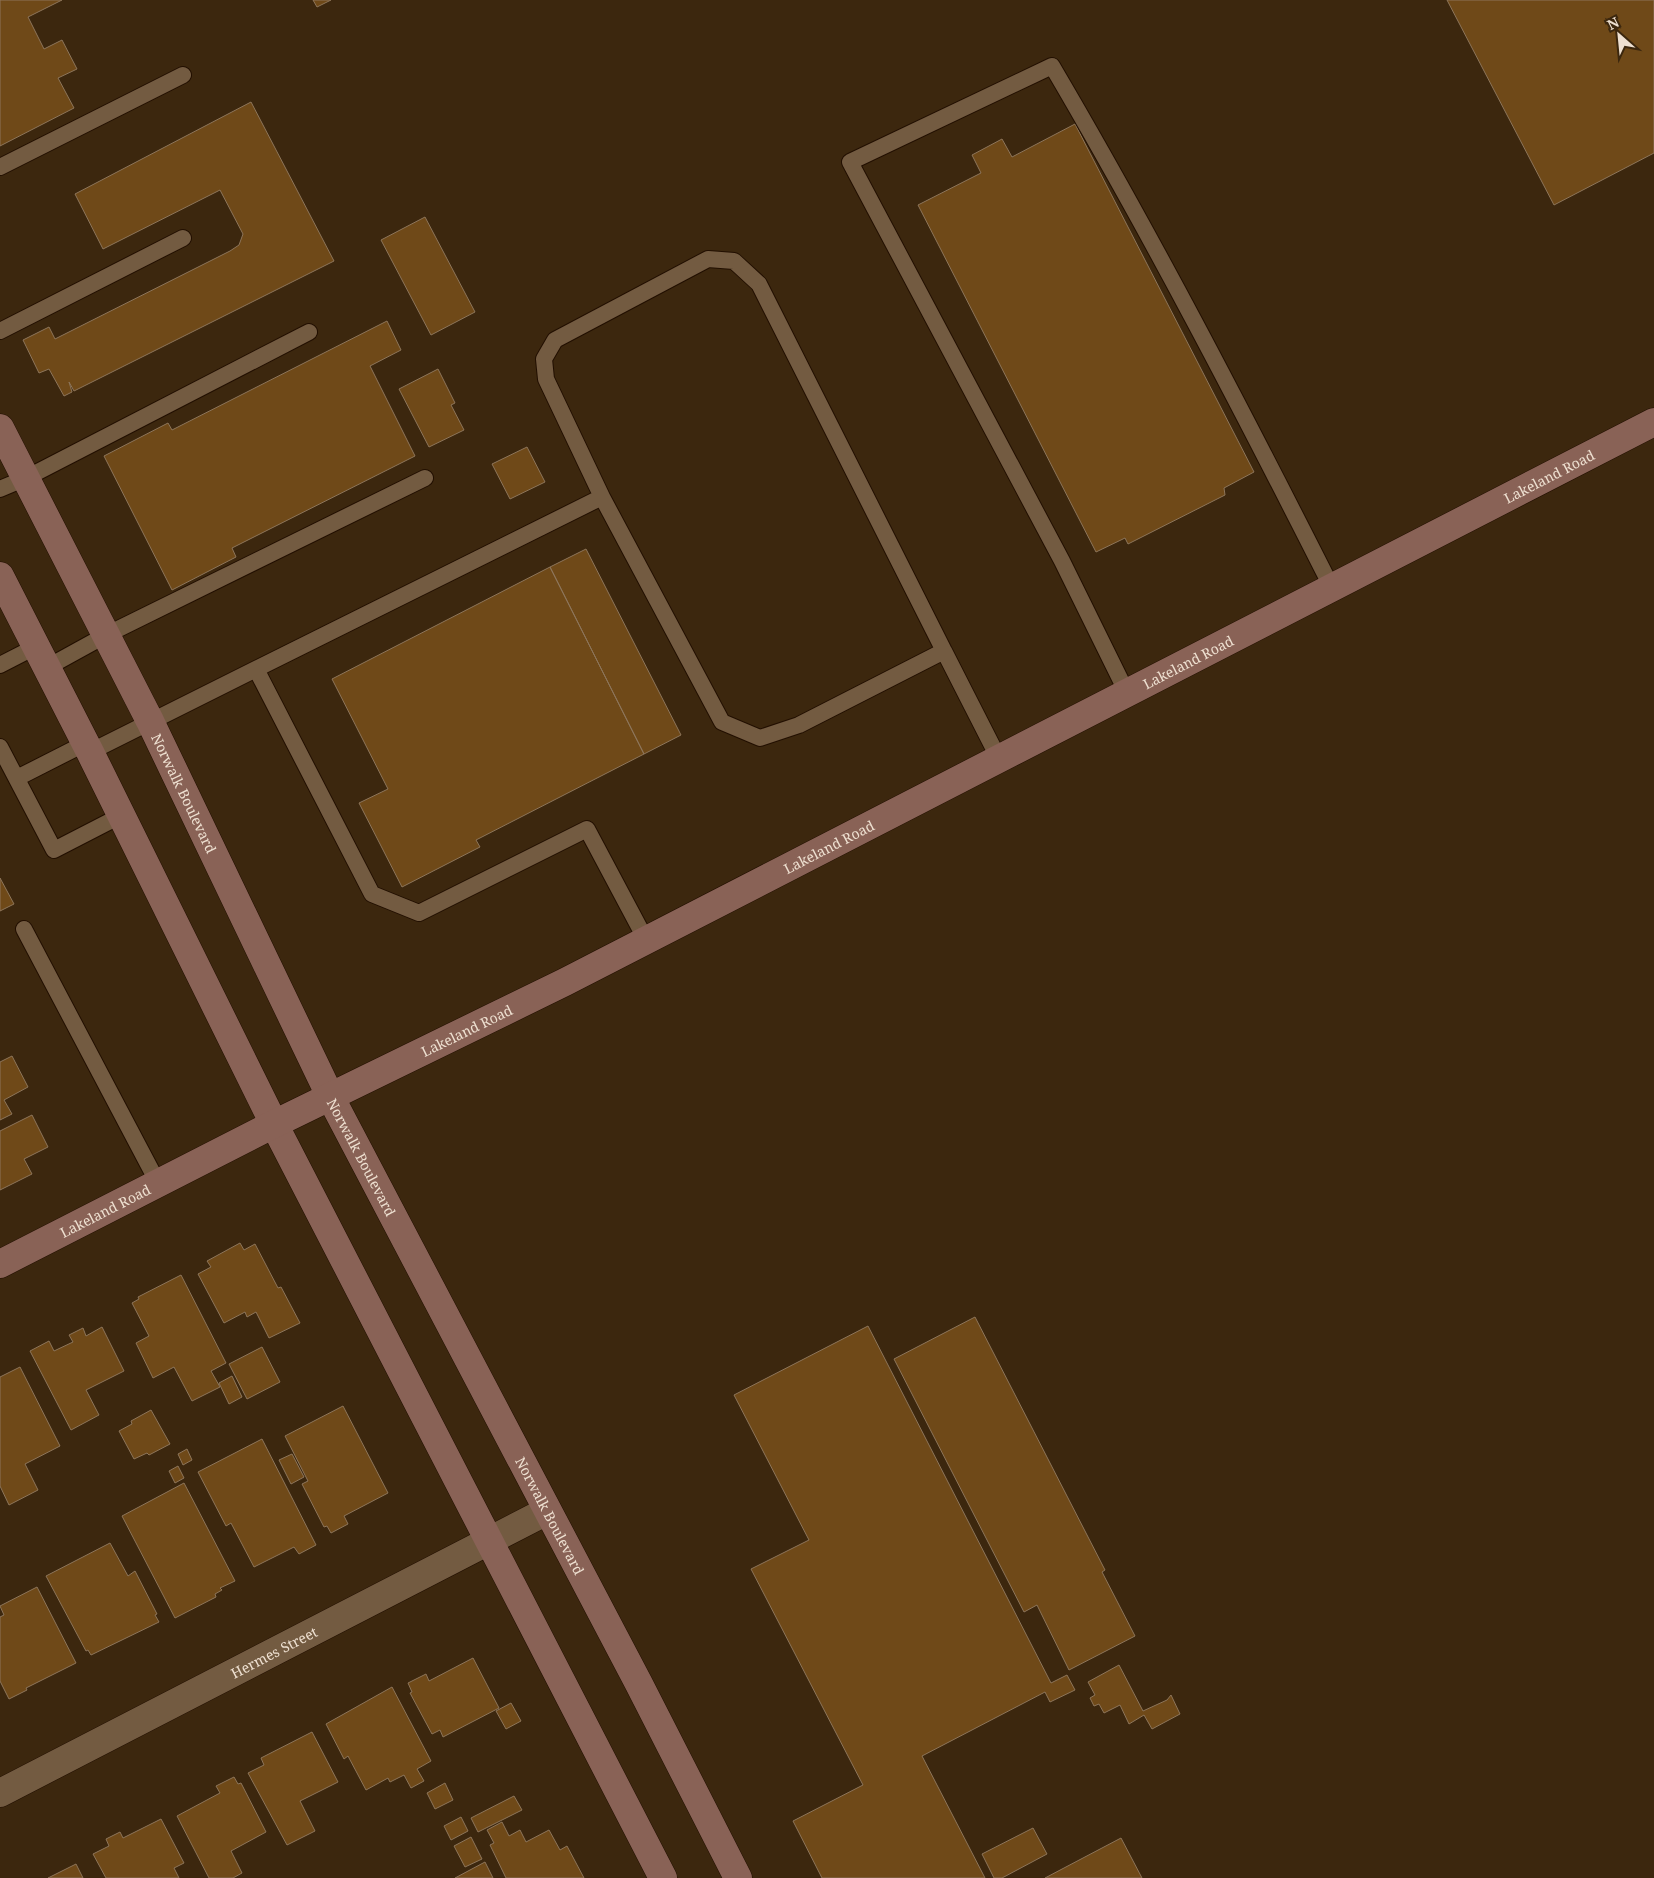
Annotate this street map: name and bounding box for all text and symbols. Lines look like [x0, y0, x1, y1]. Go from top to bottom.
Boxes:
north arrow [1594, 10, 1644, 60]
text: N [1604, 12, 1622, 34]
street label: Lakeland Road [1501, 445, 1598, 507]
street label: Lakeland Road [1139, 630, 1237, 693]
street label: Norwalk Boulevard [148, 730, 222, 856]
street label: Lakeland Road [780, 815, 878, 878]
street label: Lakeland Road [418, 1000, 516, 1060]
street label: Norwalk Boulevard [323, 1095, 401, 1220]
street label: Lakeland Road [57, 1179, 154, 1241]
street label: Norwalk Boulevard [512, 1453, 589, 1578]
street label: Hermes Street [227, 1622, 320, 1682]

